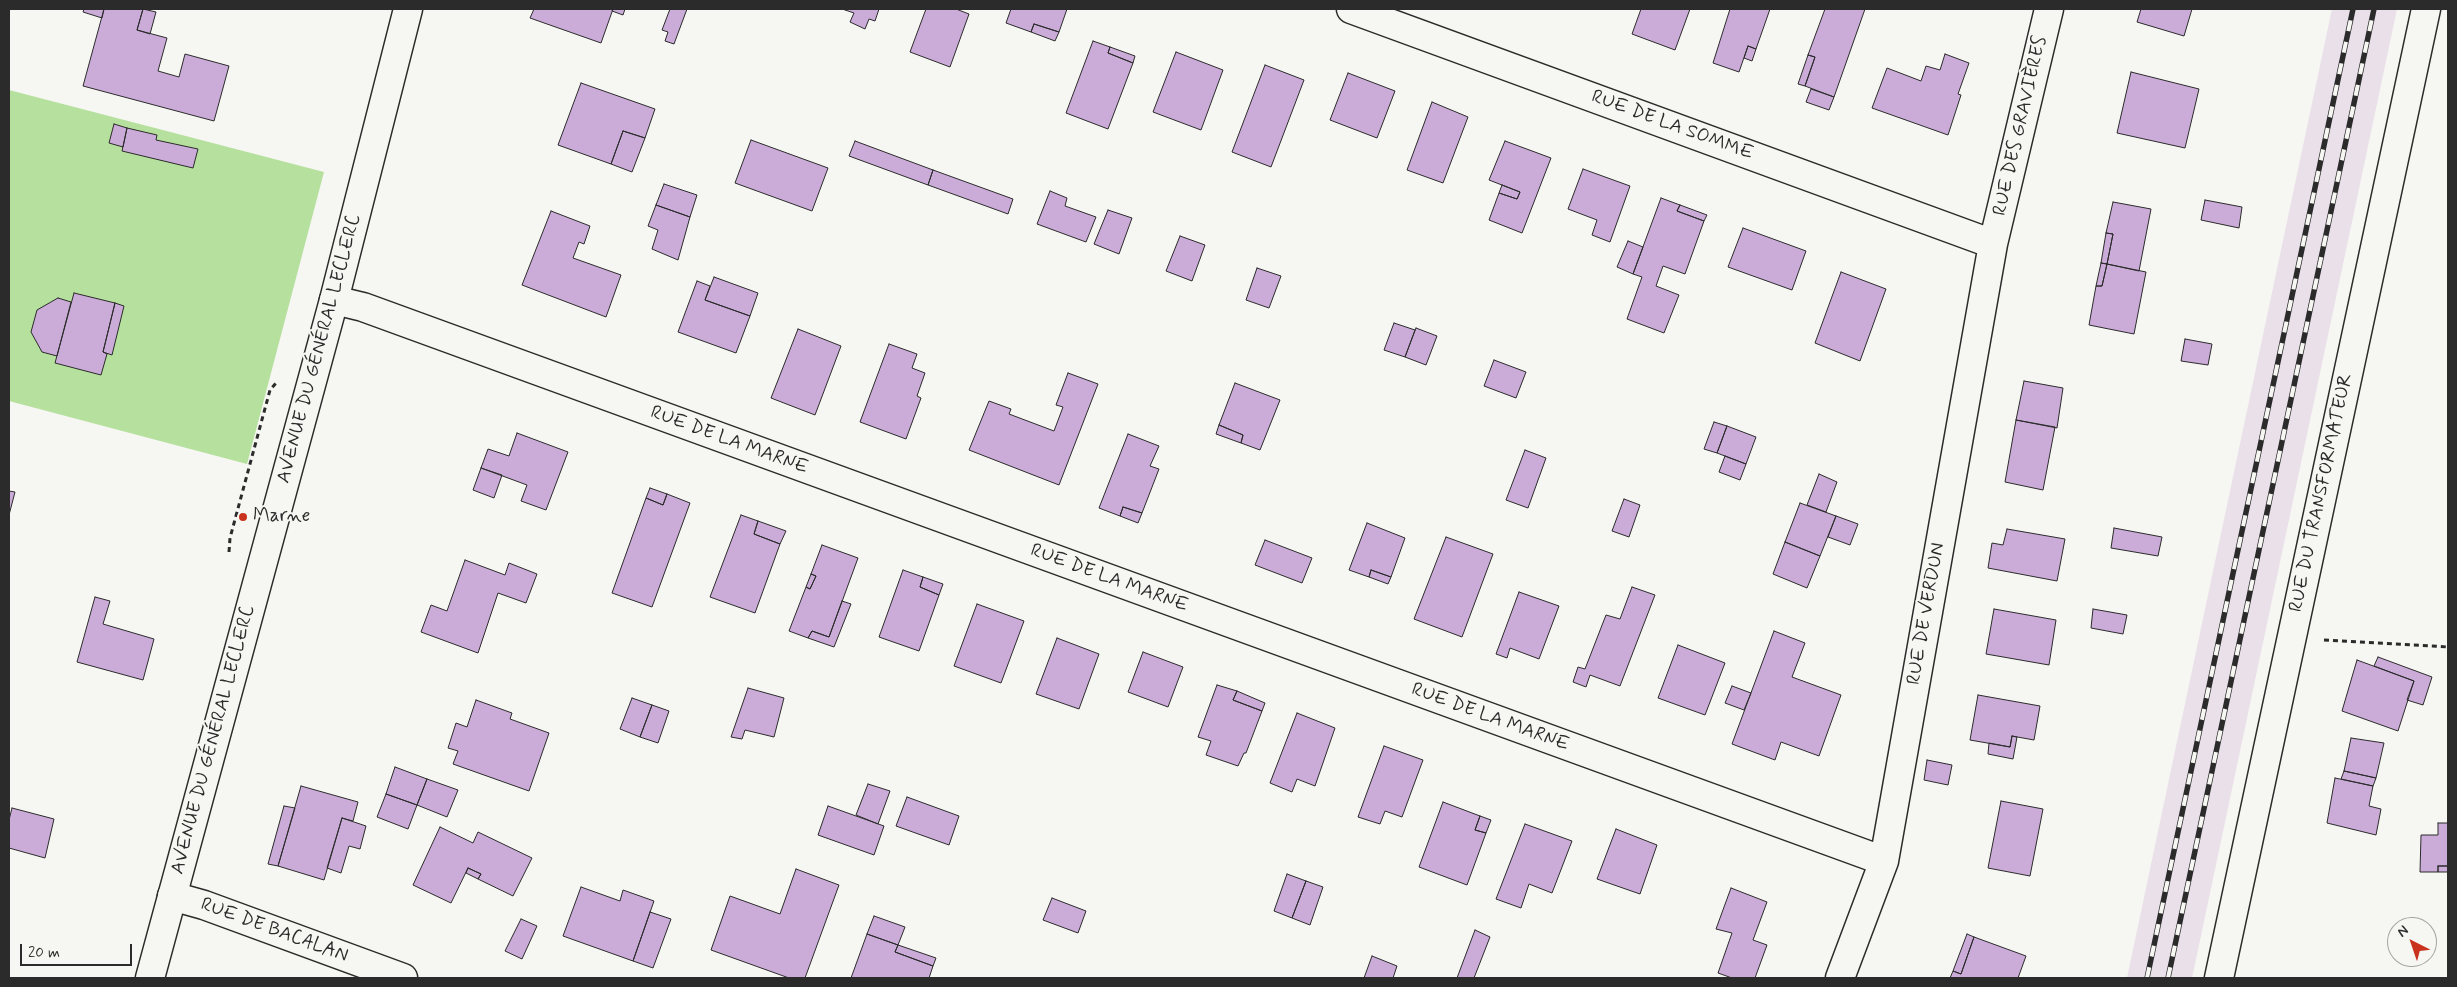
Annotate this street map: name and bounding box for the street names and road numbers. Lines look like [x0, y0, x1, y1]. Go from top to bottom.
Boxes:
street label: RUE DES GRAVIÈRES [1989, 34, 2053, 218]
street label: RUE DE LA SOMME [1588, 86, 1756, 166]
street label: AVENUE DU GÉNÉRAL LECLERC [273, 212, 367, 486]
street label: RUE DU TRANSFORMATEUR [2286, 372, 2358, 614]
street label: RUE DE LA MARNE [647, 402, 811, 480]
street label: RUE DE LA MARNE [1027, 540, 1191, 618]
street label: RUE DE VERDUN [1903, 541, 1951, 687]
street label: AVENUE DU GÉNÉRAL LECLERC [167, 603, 261, 877]
street label: RUE DE LA MARNE [1408, 679, 1572, 757]
street label: RUE DE BACALAN [197, 894, 351, 968]

